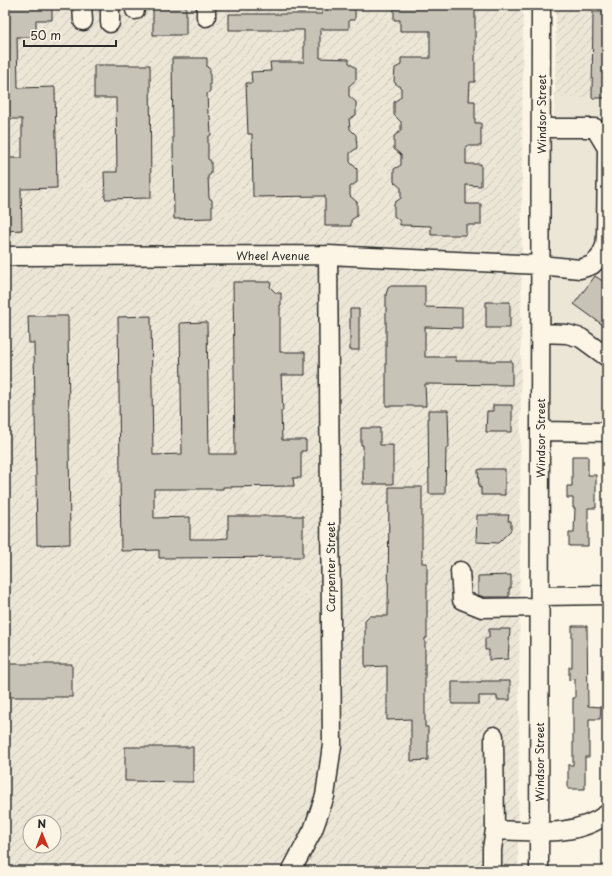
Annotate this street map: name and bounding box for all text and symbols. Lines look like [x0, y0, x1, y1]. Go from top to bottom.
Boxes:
scale bar [24, 22, 116, 48]
text: 50 m [30, 26, 61, 44]
street label: Windsor Street [533, 74, 550, 154]
street label: Wheel Avenue [236, 247, 310, 264]
street label: Windsor Street [532, 398, 549, 478]
street label: Carpenter Street [322, 521, 339, 612]
street label: Windsor Street [531, 722, 548, 802]
north arrow [22, 814, 62, 854]
text: N [37, 815, 47, 832]

